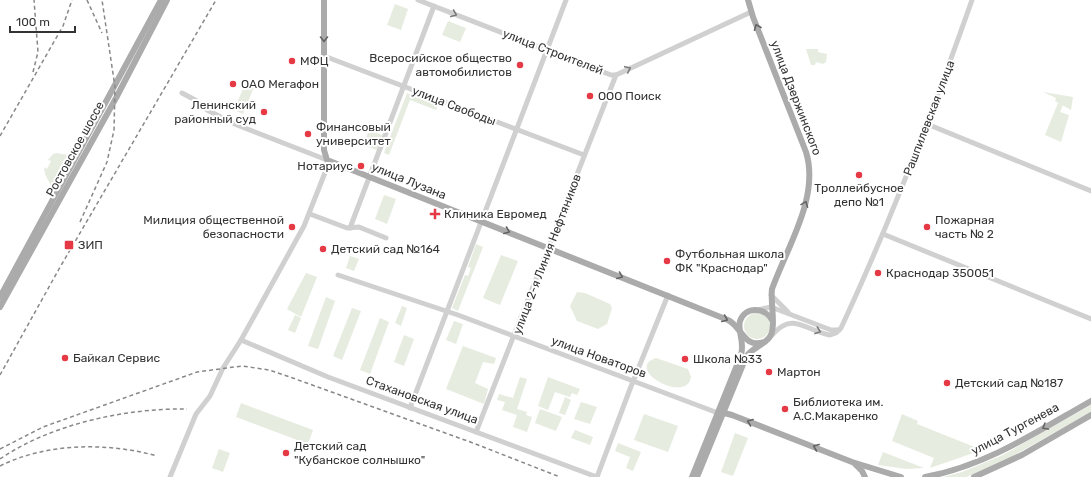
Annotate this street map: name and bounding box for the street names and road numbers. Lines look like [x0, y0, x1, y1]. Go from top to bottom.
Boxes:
street label: улица Строителей [501, 26, 605, 78]
street label: улица Дзержинского [768, 39, 824, 157]
street label: Рашпилевская улица [901, 58, 957, 178]
street label: улица Свободы [410, 84, 498, 128]
street label: Ростовское шоссе [43, 99, 107, 199]
street label: улица Лузана [370, 160, 448, 202]
street label: улица 2-я Линия Нефтяников [510, 172, 584, 336]
street label: улица Новаторов [550, 333, 649, 381]
street label: Стахановская улица [364, 373, 480, 427]
street label: улица Тургенева [969, 400, 1061, 458]

